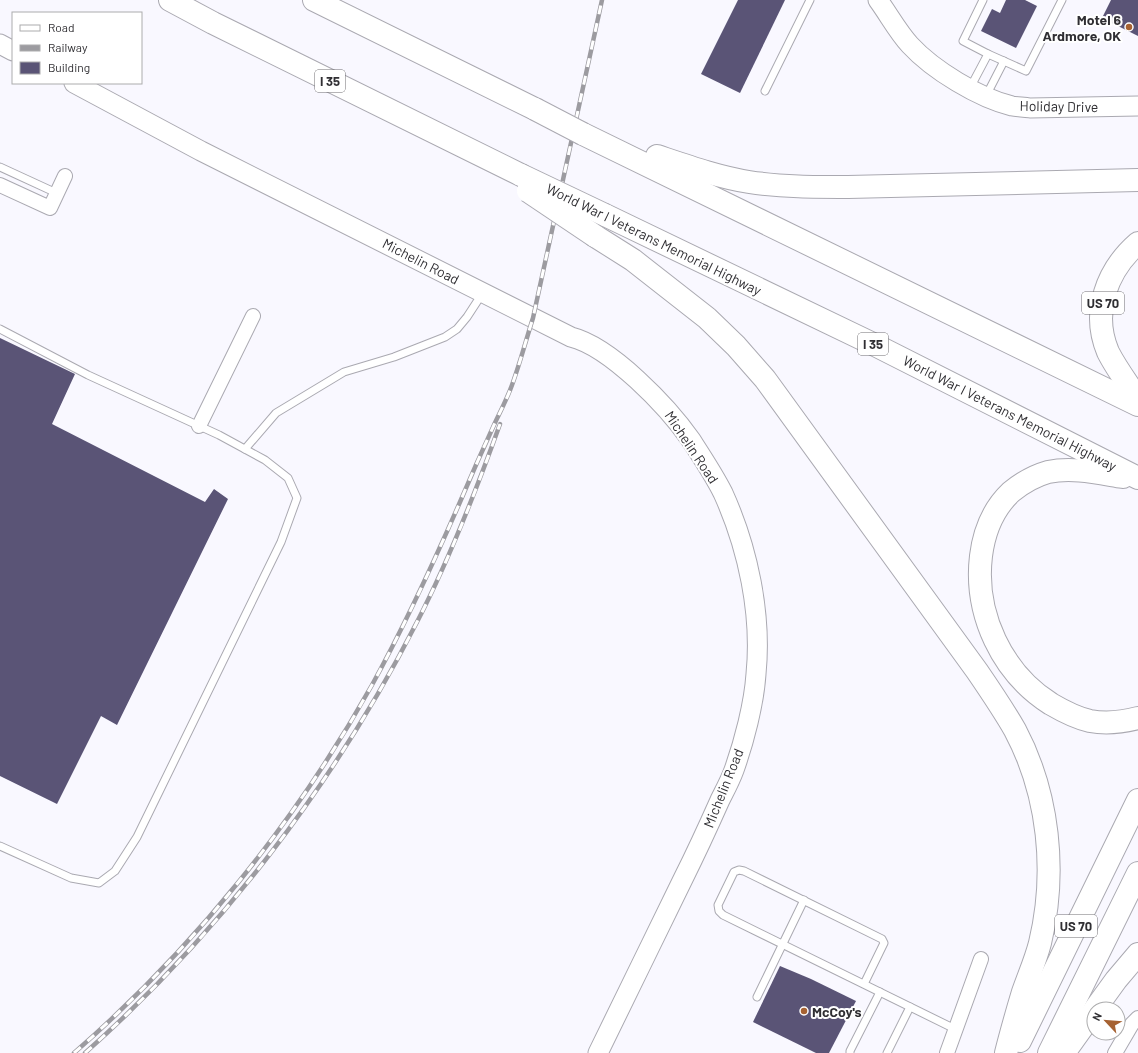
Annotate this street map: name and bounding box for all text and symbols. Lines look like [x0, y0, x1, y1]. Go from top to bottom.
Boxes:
place label: Motel 6 Ardmore, OK [1043, 11, 1121, 44]
legend [12, 12, 142, 84]
text: Road [48, 20, 75, 34]
marker: Motel 6 Ardmore, OK [1124, 22, 1134, 32]
text: Railway [48, 40, 88, 54]
text: Building [48, 60, 90, 74]
road number: I 35 [315, 70, 345, 92]
street label: Holiday Drive [1019, 97, 1099, 115]
street label: World War I Veterans Memorial Highway [544, 179, 765, 299]
street label: Michelin Road [380, 234, 462, 288]
road number: US 70 [1082, 292, 1124, 314]
road number: I 35 [858, 333, 888, 355]
street label: World War I Veterans Memorial Highway [900, 352, 1120, 475]
street label: Michelin Road [662, 407, 722, 487]
street label: Michelin Road [699, 746, 747, 830]
road number: US 70 [1055, 915, 1097, 937]
north arrow [1086, 1001, 1126, 1041]
place label: McCoy's [812, 1003, 862, 1020]
marker: McCoy's [799, 1006, 809, 1016]
text: N [1089, 1010, 1104, 1023]

